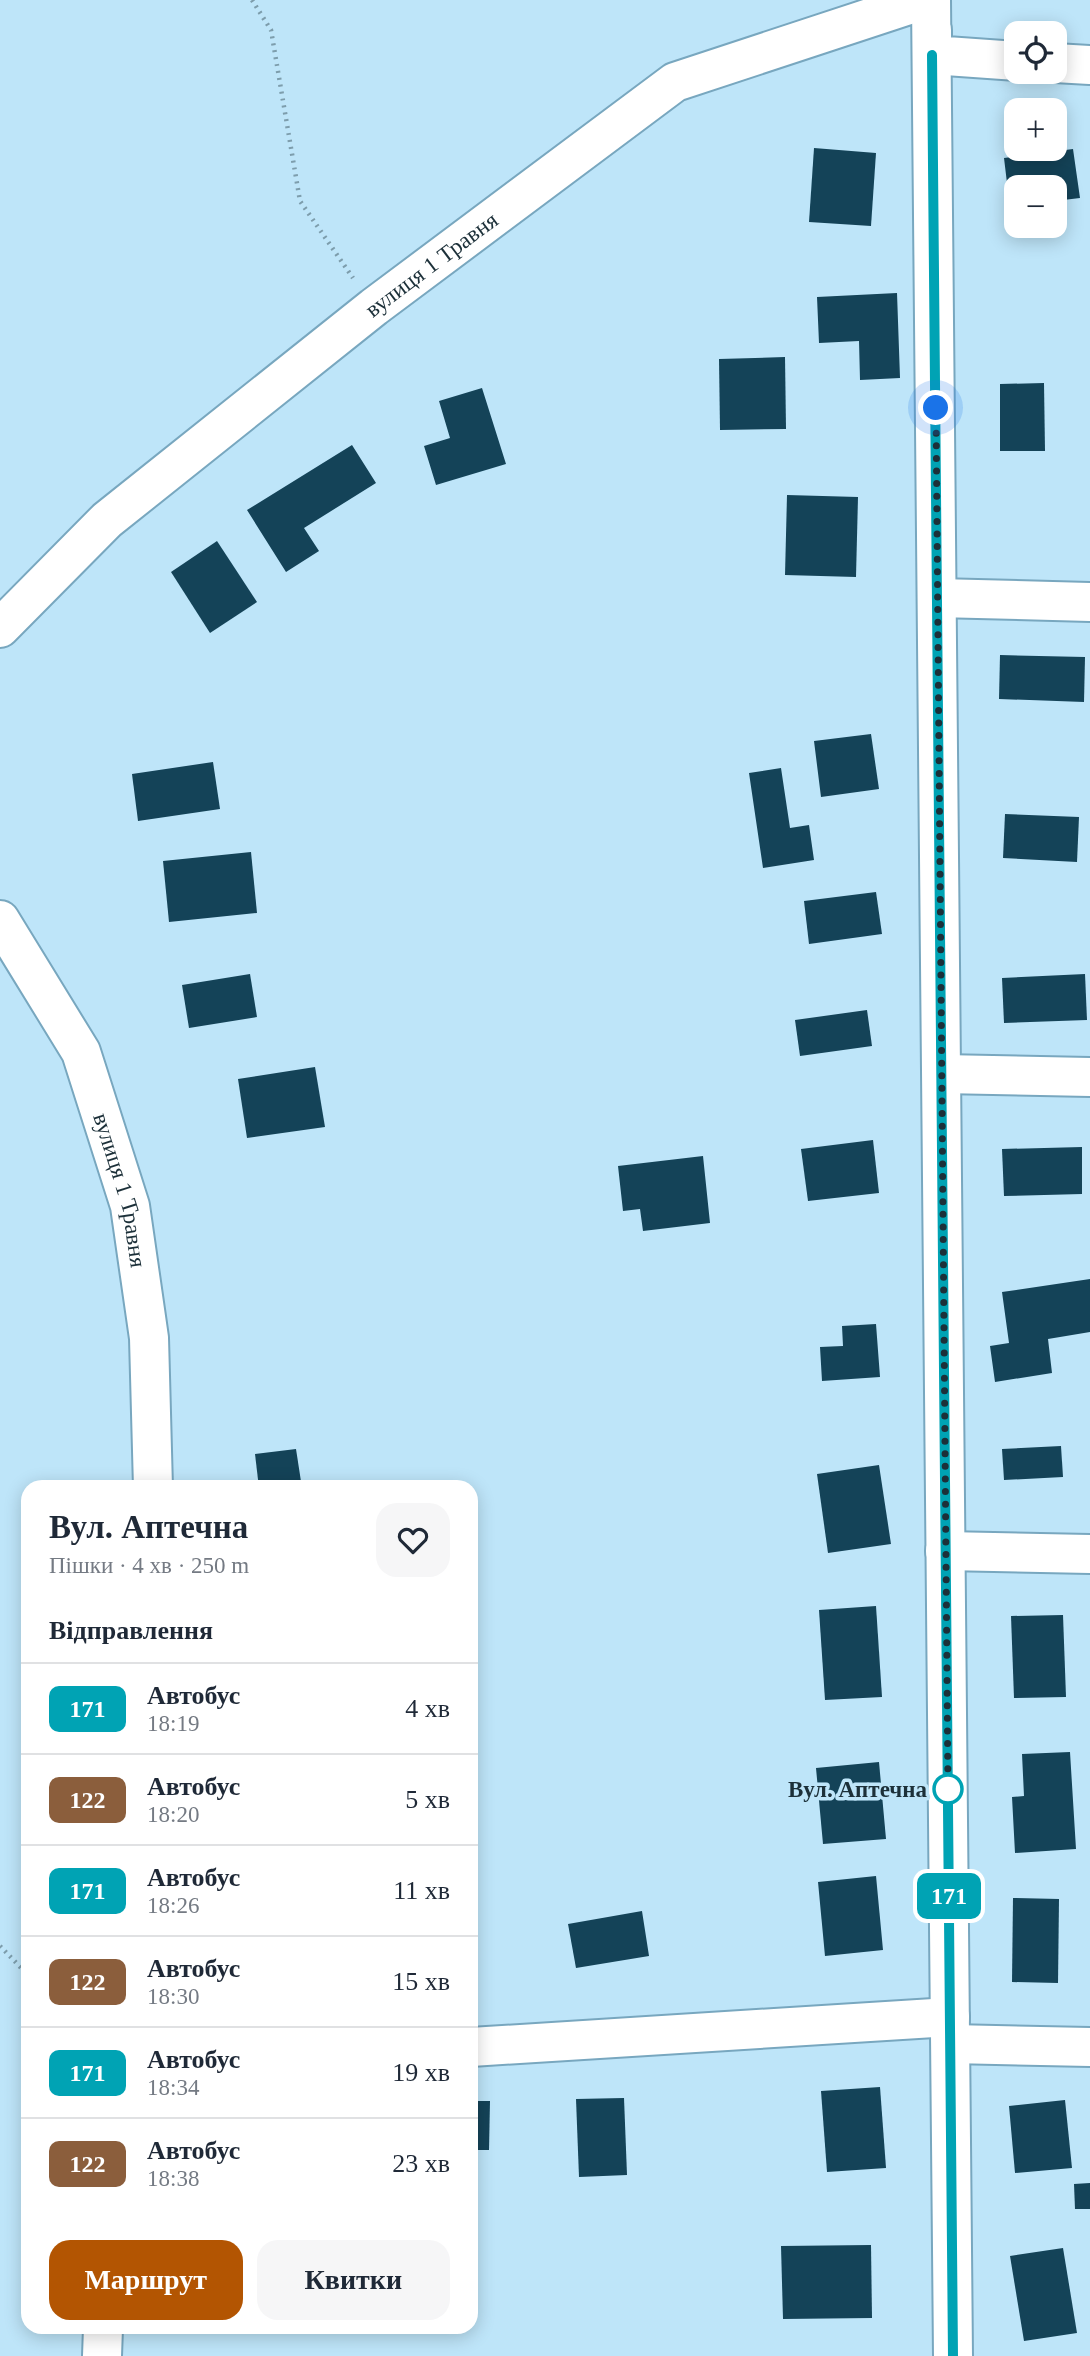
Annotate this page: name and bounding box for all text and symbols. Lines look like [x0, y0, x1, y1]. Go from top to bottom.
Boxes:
map controls [1004, 21, 1067, 238]
button: locate [1004, 21, 1067, 84]
button: + [1004, 98, 1067, 161]
button: − [1004, 175, 1067, 238]
street label: вулиця 1 Травня [360, 206, 503, 322]
your location [918, 390, 953, 425]
street label: вулиця 1 Травня [89, 1110, 151, 1270]
button: heart [376, 1503, 450, 1577]
text: Вул. Аптечна [49, 1509, 248, 1545]
text: Пішки · 4 хв · 250 m [49, 1553, 249, 1578]
text: Відправлення [49, 1616, 213, 1645]
text: Автобус [147, 1681, 240, 1710]
text: 4 хв [405, 1694, 450, 1723]
text: 171 [70, 1696, 106, 1722]
text: 18:19 [147, 1711, 199, 1736]
text: Автобус [147, 1772, 240, 1801]
marker: Вул. Аптечна [933, 1774, 963, 1804]
place label: Вул. Аптечна [788, 1777, 927, 1802]
text: 5 хв [405, 1785, 450, 1814]
text: 122 [70, 1787, 106, 1813]
text: 18:20 [147, 1802, 199, 1827]
text: Автобус [147, 1863, 240, 1892]
line badge: 171 [909, 1873, 989, 1919]
text: 11 хв [393, 1876, 450, 1905]
text: 171 [70, 1878, 106, 1904]
text: 171 [931, 1883, 967, 1909]
text: 18:26 [147, 1893, 199, 1918]
text: Автобус [147, 1954, 240, 1983]
text: 15 хв [392, 1967, 450, 1996]
text: 122 [70, 1969, 106, 1995]
text: 18:30 [147, 1984, 199, 2009]
text: Автобус [147, 2045, 240, 2074]
text: 19 хв [392, 2058, 450, 2087]
text: 171 [70, 2060, 106, 2086]
text: 18:34 [147, 2075, 199, 2100]
text: Автобус [147, 2136, 240, 2165]
text: 23 хв [392, 2149, 450, 2178]
text: 122 [70, 2151, 106, 2177]
text: 18:38 [147, 2166, 199, 2191]
button: Маршрут [49, 2240, 243, 2320]
button: Квитки [257, 2240, 450, 2320]

